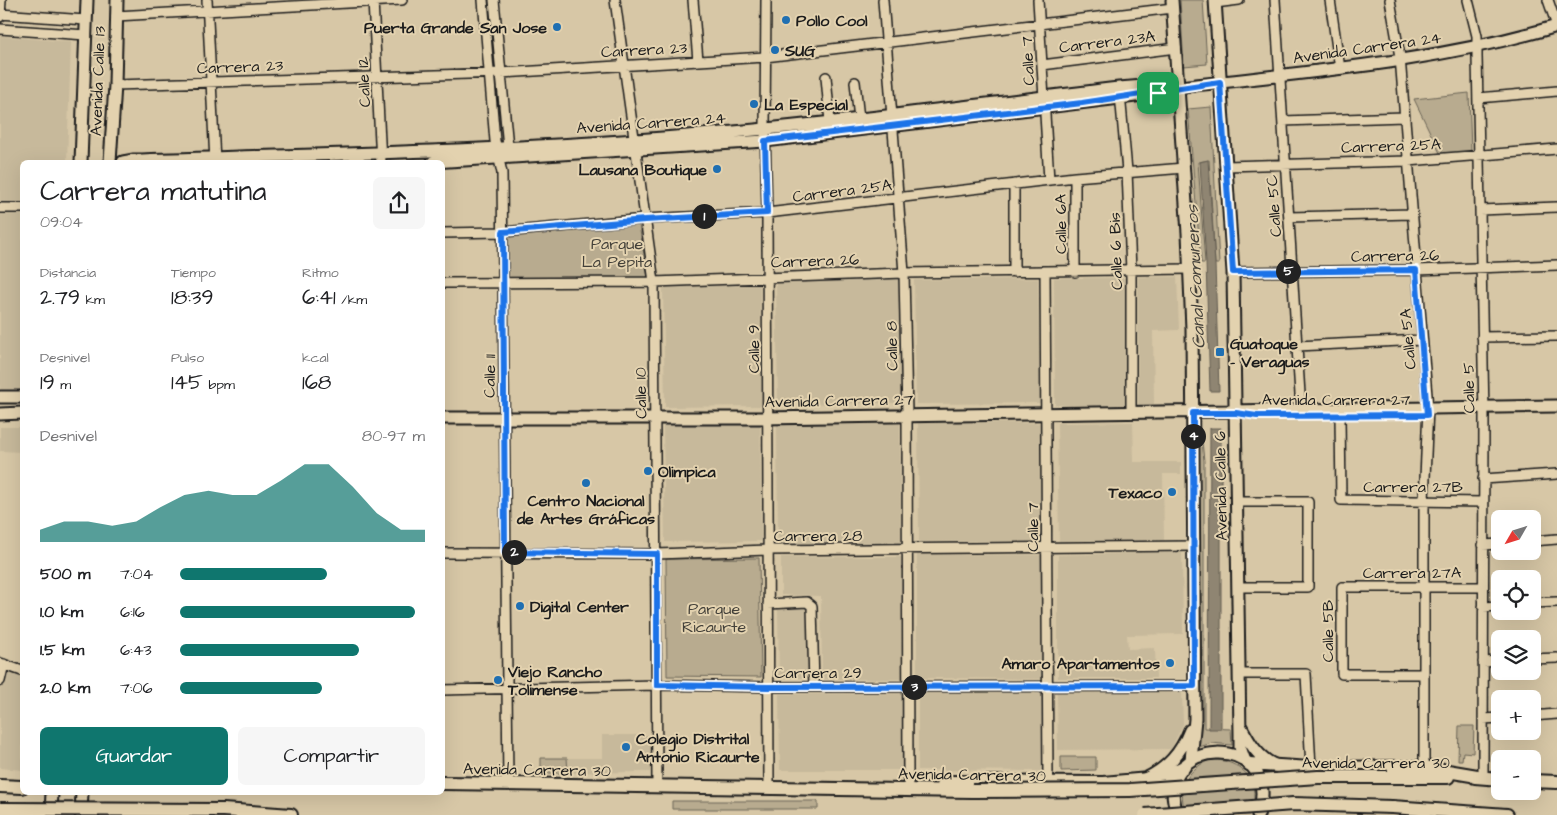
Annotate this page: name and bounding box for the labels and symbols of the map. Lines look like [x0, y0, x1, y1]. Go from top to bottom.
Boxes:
place label: Pollo Cool [796, 10, 868, 32]
marker: Pollo Cool [780, 14, 792, 26]
place label: Puerta Grande San Jose [364, 17, 547, 39]
marker: Puerta Grande San Jose [551, 21, 563, 33]
street label: Carrera 23A [1058, 25, 1156, 59]
street label: Avenida Calle 13 [85, 26, 111, 136]
street label: Avenida Carrera 24 [1292, 27, 1443, 69]
street label: Calle 7 [1016, 36, 1040, 86]
street label: Carrera 23 [600, 37, 688, 63]
place label: SUG [784, 40, 816, 62]
marker: SUG [769, 44, 781, 56]
street label: Carrera 23 [196, 54, 284, 80]
street label: Calle 12 [352, 56, 376, 108]
pin [1137, 72, 1179, 114]
place label: La Especial [764, 94, 848, 116]
marker: La Especial [748, 98, 760, 110]
street label: Avenida Carrera 24 [576, 107, 727, 139]
street label: Carrera 25A [1341, 133, 1441, 159]
place label: Lausana Boutique [579, 159, 707, 181]
marker: Lausana Boutique [711, 163, 723, 175]
street label: Carrera 25A [791, 174, 893, 208]
street label: Calle 5C [1261, 174, 1287, 238]
street label: Calle 6A [1050, 194, 1072, 254]
water label: Canal Comuneros [1179, 203, 1212, 350]
pin: 1 [692, 204, 716, 228]
street label: Calle 6 Bis [1104, 212, 1128, 290]
park label: Parque La Pepita [582, 233, 652, 273]
street label: Carrera 26 [1351, 244, 1439, 268]
street label: Carrera 26 [771, 248, 860, 274]
pin: 5 [1276, 258, 1300, 284]
street label: Calle 5A [1394, 308, 1422, 370]
street label: Calle 8 [881, 321, 903, 371]
street label: Calle 9 [743, 325, 765, 373]
place label: Guatoque - Veraguas [1230, 333, 1310, 375]
marker: Guatoque - Veraguas [1214, 346, 1226, 358]
street label: Calle 11 [479, 354, 501, 398]
street label: Calle 5 [1458, 362, 1480, 414]
street label: Calle 10 [630, 367, 652, 419]
street label: Avenida Carrera 27 [765, 389, 914, 413]
street label: Avenida Carrera 27 [1262, 389, 1410, 411]
pin: 4 [1180, 424, 1206, 448]
street label: Avenida Calle 6 [1209, 431, 1233, 541]
place label: Olimpica [658, 461, 717, 483]
marker: Olimpica [642, 465, 654, 477]
street label: Carrera 27B [1363, 476, 1463, 498]
marker: Centro Nacional de Artes Gráficas [580, 477, 592, 489]
place label: Texaco [1108, 482, 1163, 504]
marker: Texaco [1166, 486, 1178, 498]
place label: Centro Nacional de Artes Gráficas [516, 490, 655, 530]
street label: Calle 7 [1022, 502, 1044, 552]
north arrow [1491, 510, 1541, 560]
street label: Carrera 28 [774, 525, 862, 547]
pin: 2 [502, 540, 526, 564]
street label: Carrera 27A [1363, 562, 1461, 584]
place label: Digital Center [530, 596, 629, 620]
park label: Parque Ricaurte [682, 598, 746, 638]
street label: Calle 5B [1317, 599, 1339, 662]
marker: Digital Center [514, 600, 526, 612]
place label: Amaro Apartamentos [1002, 653, 1160, 675]
marker: Amaro Apartamentos [1164, 657, 1176, 669]
place label: Viejo Rancho Tolimense [507, 661, 603, 701]
street label: Carrera 29 [774, 662, 862, 684]
marker: Viejo Rancho Tolimense [492, 674, 504, 686]
pin: 3 [902, 674, 926, 700]
place label: Colegio Distrital Antonio Ricaurte [636, 728, 760, 768]
marker: Colegio Distrital Antonio Ricaurte [620, 741, 632, 753]
street label: Avenida Carrera 30 [1302, 752, 1450, 774]
street label: Avenida Carrera 30 [463, 758, 611, 782]
street label: Avenida Carrera 30 [898, 763, 1046, 787]

